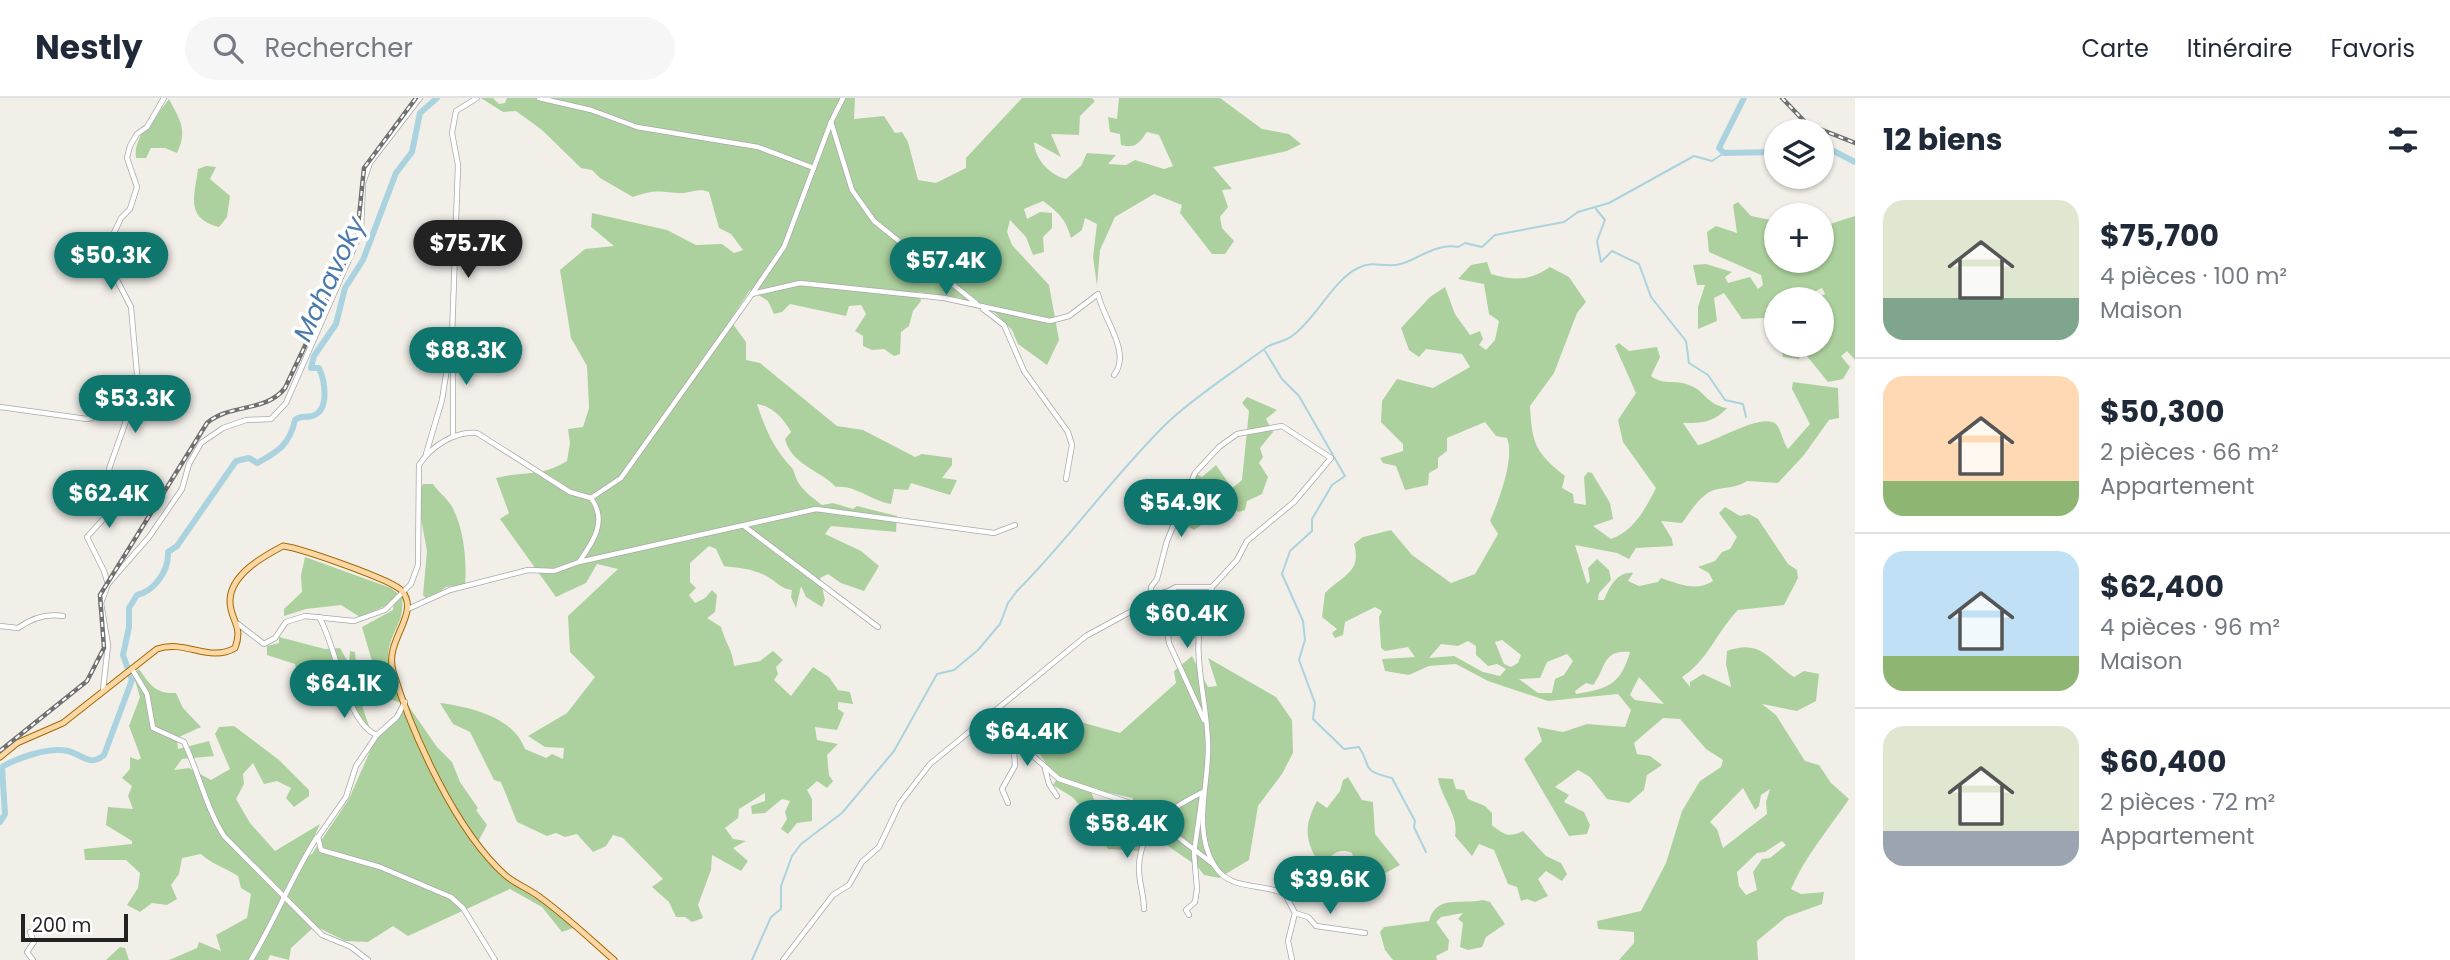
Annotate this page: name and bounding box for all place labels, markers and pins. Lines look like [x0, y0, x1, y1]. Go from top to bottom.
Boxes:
pin: $75.7K [411, 220, 525, 280]
pin: $50.3K [54, 232, 168, 292]
pin: $57.4K [889, 238, 1003, 297]
pin: $88.3K [409, 328, 523, 387]
pin: $53.3K [78, 376, 192, 435]
pin: $62.4K [52, 470, 166, 530]
pin: $54.9K [1124, 480, 1238, 539]
pin: $60.4K [1130, 590, 1244, 650]
pin: $64.1K [287, 660, 401, 720]
pin: $64.4K [970, 708, 1084, 768]
pin: $58.4K [1070, 800, 1184, 860]
pin: $39.6K [1273, 856, 1387, 916]

